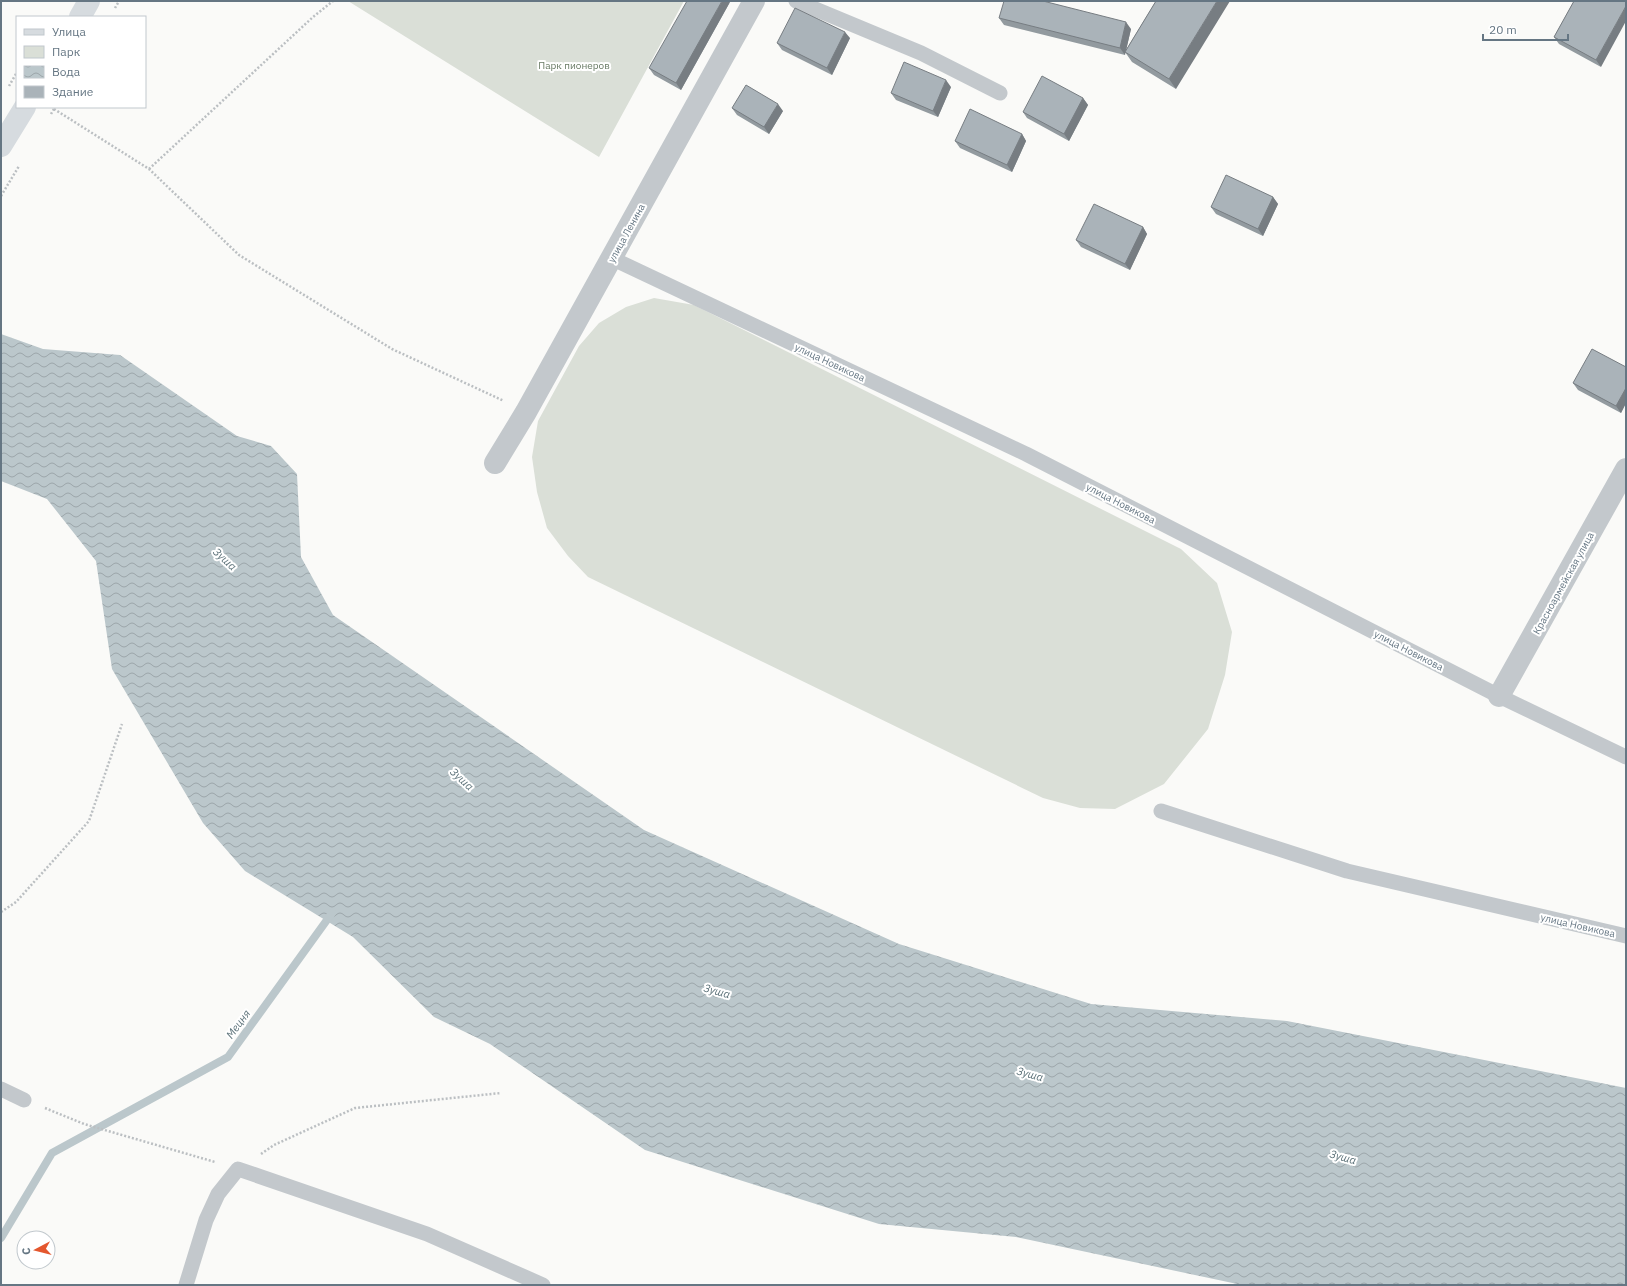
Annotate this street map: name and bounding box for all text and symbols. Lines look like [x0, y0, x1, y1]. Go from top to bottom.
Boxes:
legend [16, 16, 146, 108]
scale bar [1483, 16, 1568, 42]
text: 20 m [1489, 22, 1517, 37]
text: Улица [52, 24, 86, 39]
text: Парк [52, 44, 81, 59]
park label: Парк пионеров [538, 59, 610, 72]
text: Вода [52, 64, 81, 79]
text: Здание [52, 84, 94, 99]
street label: улица Ленина [605, 201, 648, 265]
street label: улица Новикова [793, 341, 868, 385]
street label: улица Новикова [1084, 480, 1158, 527]
street label: Красноармейская улица [1530, 529, 1597, 637]
water label: Зуша [210, 545, 240, 573]
street label: улица Новикова [1372, 627, 1446, 674]
water label: Зуша [447, 765, 477, 793]
street label: улица Новикова [1539, 911, 1617, 941]
water label: Зуша [702, 981, 732, 1001]
water label: Мецня [223, 1007, 253, 1041]
water label: Зуша [1015, 1064, 1045, 1084]
water label: Зуша [1328, 1147, 1358, 1167]
north arrow [16, 1230, 56, 1270]
text: С [19, 1247, 33, 1256]

